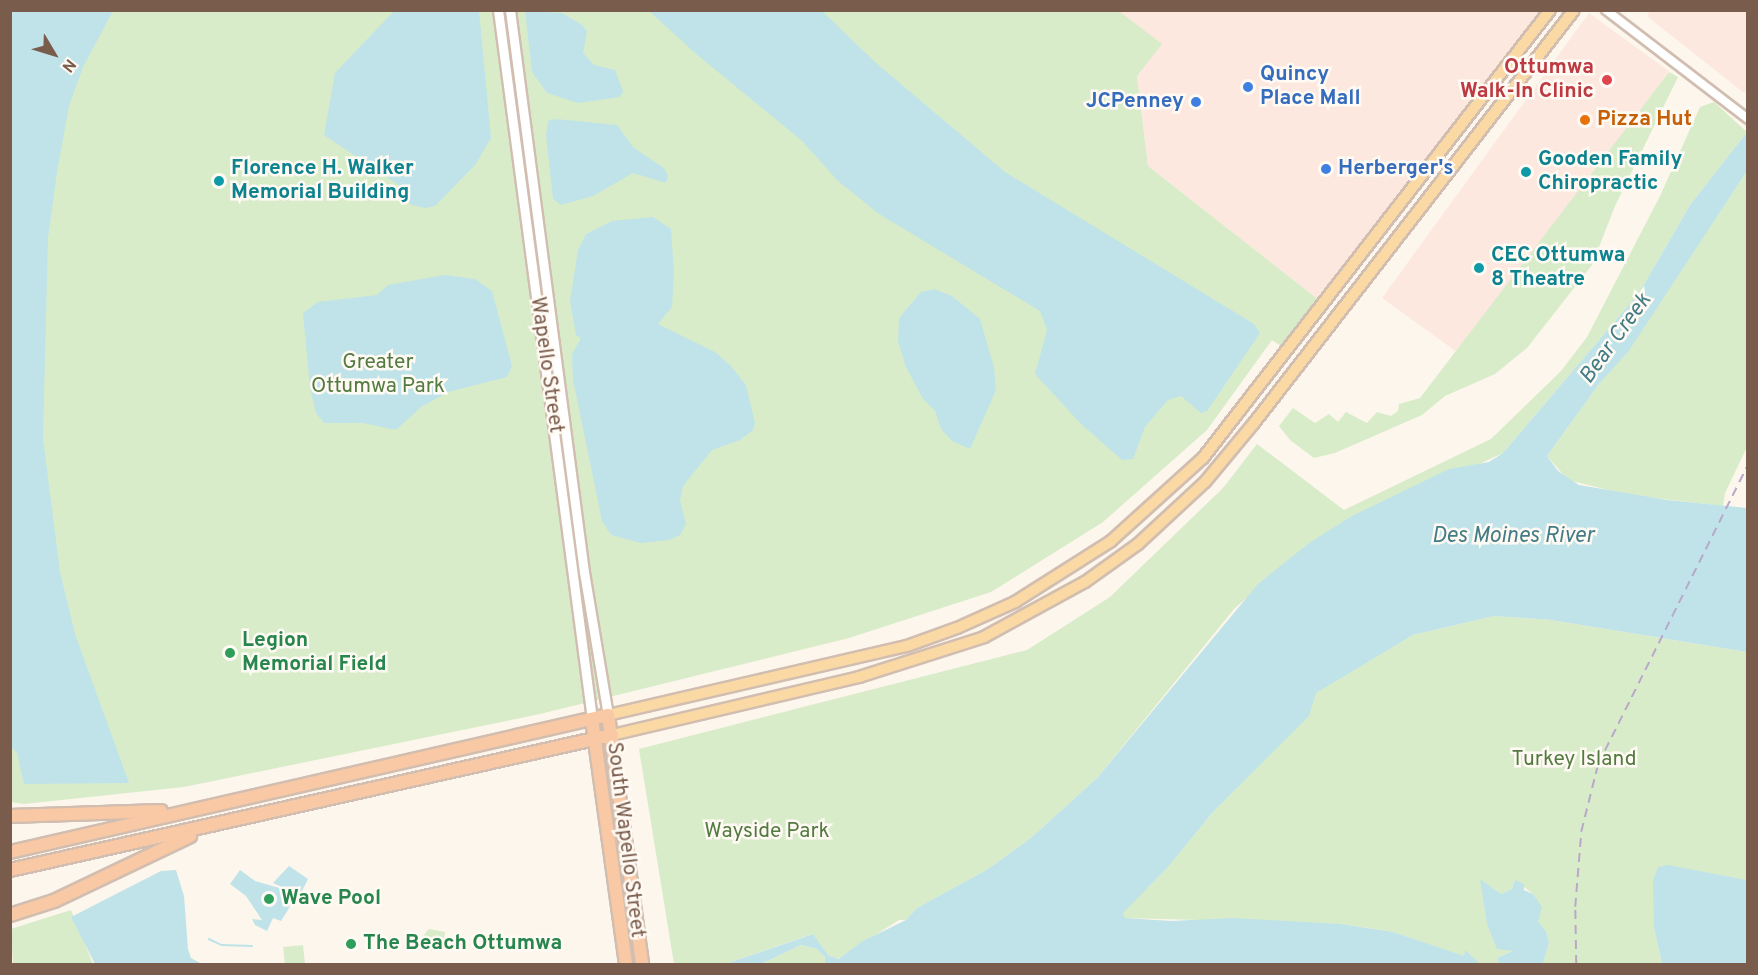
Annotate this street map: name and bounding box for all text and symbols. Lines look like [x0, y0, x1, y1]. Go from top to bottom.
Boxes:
north arrow [24, 24, 84, 84]
text: N [57, 54, 80, 76]
place label: Ottumwa Walk-In Clinic [1460, 55, 1594, 105]
place label: Quincy Place Mall [1260, 62, 1361, 112]
marker: Ottumwa Walk-In Clinic [1598, 71, 1616, 89]
marker: Quincy Place Mall [1241, 80, 1255, 94]
place label: JCPenney [1086, 89, 1184, 115]
marker: JCPenney [1189, 95, 1203, 109]
place label: Pizza Hut [1597, 107, 1692, 133]
marker: Pizza Hut [1578, 113, 1592, 127]
place label: Gooden Family Chiropractic [1538, 147, 1682, 197]
place label: Florence H. Walker Memorial Building [231, 156, 414, 206]
place label: Herberger's [1338, 156, 1454, 182]
marker: Herberger's [1319, 162, 1333, 176]
marker: Gooden Family Chiropractic [1519, 165, 1533, 179]
marker: Florence H. Walker Memorial Building [212, 174, 226, 188]
place label: CEC Ottumwa 8 Theatre [1491, 243, 1626, 293]
marker: CEC Ottumwa 8 Theatre [1472, 261, 1486, 275]
water label: Bear Creek [1574, 289, 1658, 389]
street label: Wapello Street [524, 295, 568, 435]
park label: Greater Ottumwa Park [311, 350, 445, 400]
water label: Des Moines River [1432, 524, 1594, 550]
place label: Legion Memorial Field [242, 628, 387, 678]
marker: Legion Memorial Field [223, 646, 237, 660]
street label: South Wapello Street [600, 740, 650, 940]
park label: Turkey Island [1511, 747, 1637, 773]
park label: Wayside Park [704, 819, 830, 845]
place label: Wave Pool [281, 886, 381, 912]
marker: Wave Pool [262, 892, 276, 906]
place label: The Beach Ottumwa [363, 931, 562, 957]
marker: The Beach Ottumwa [344, 937, 358, 951]

